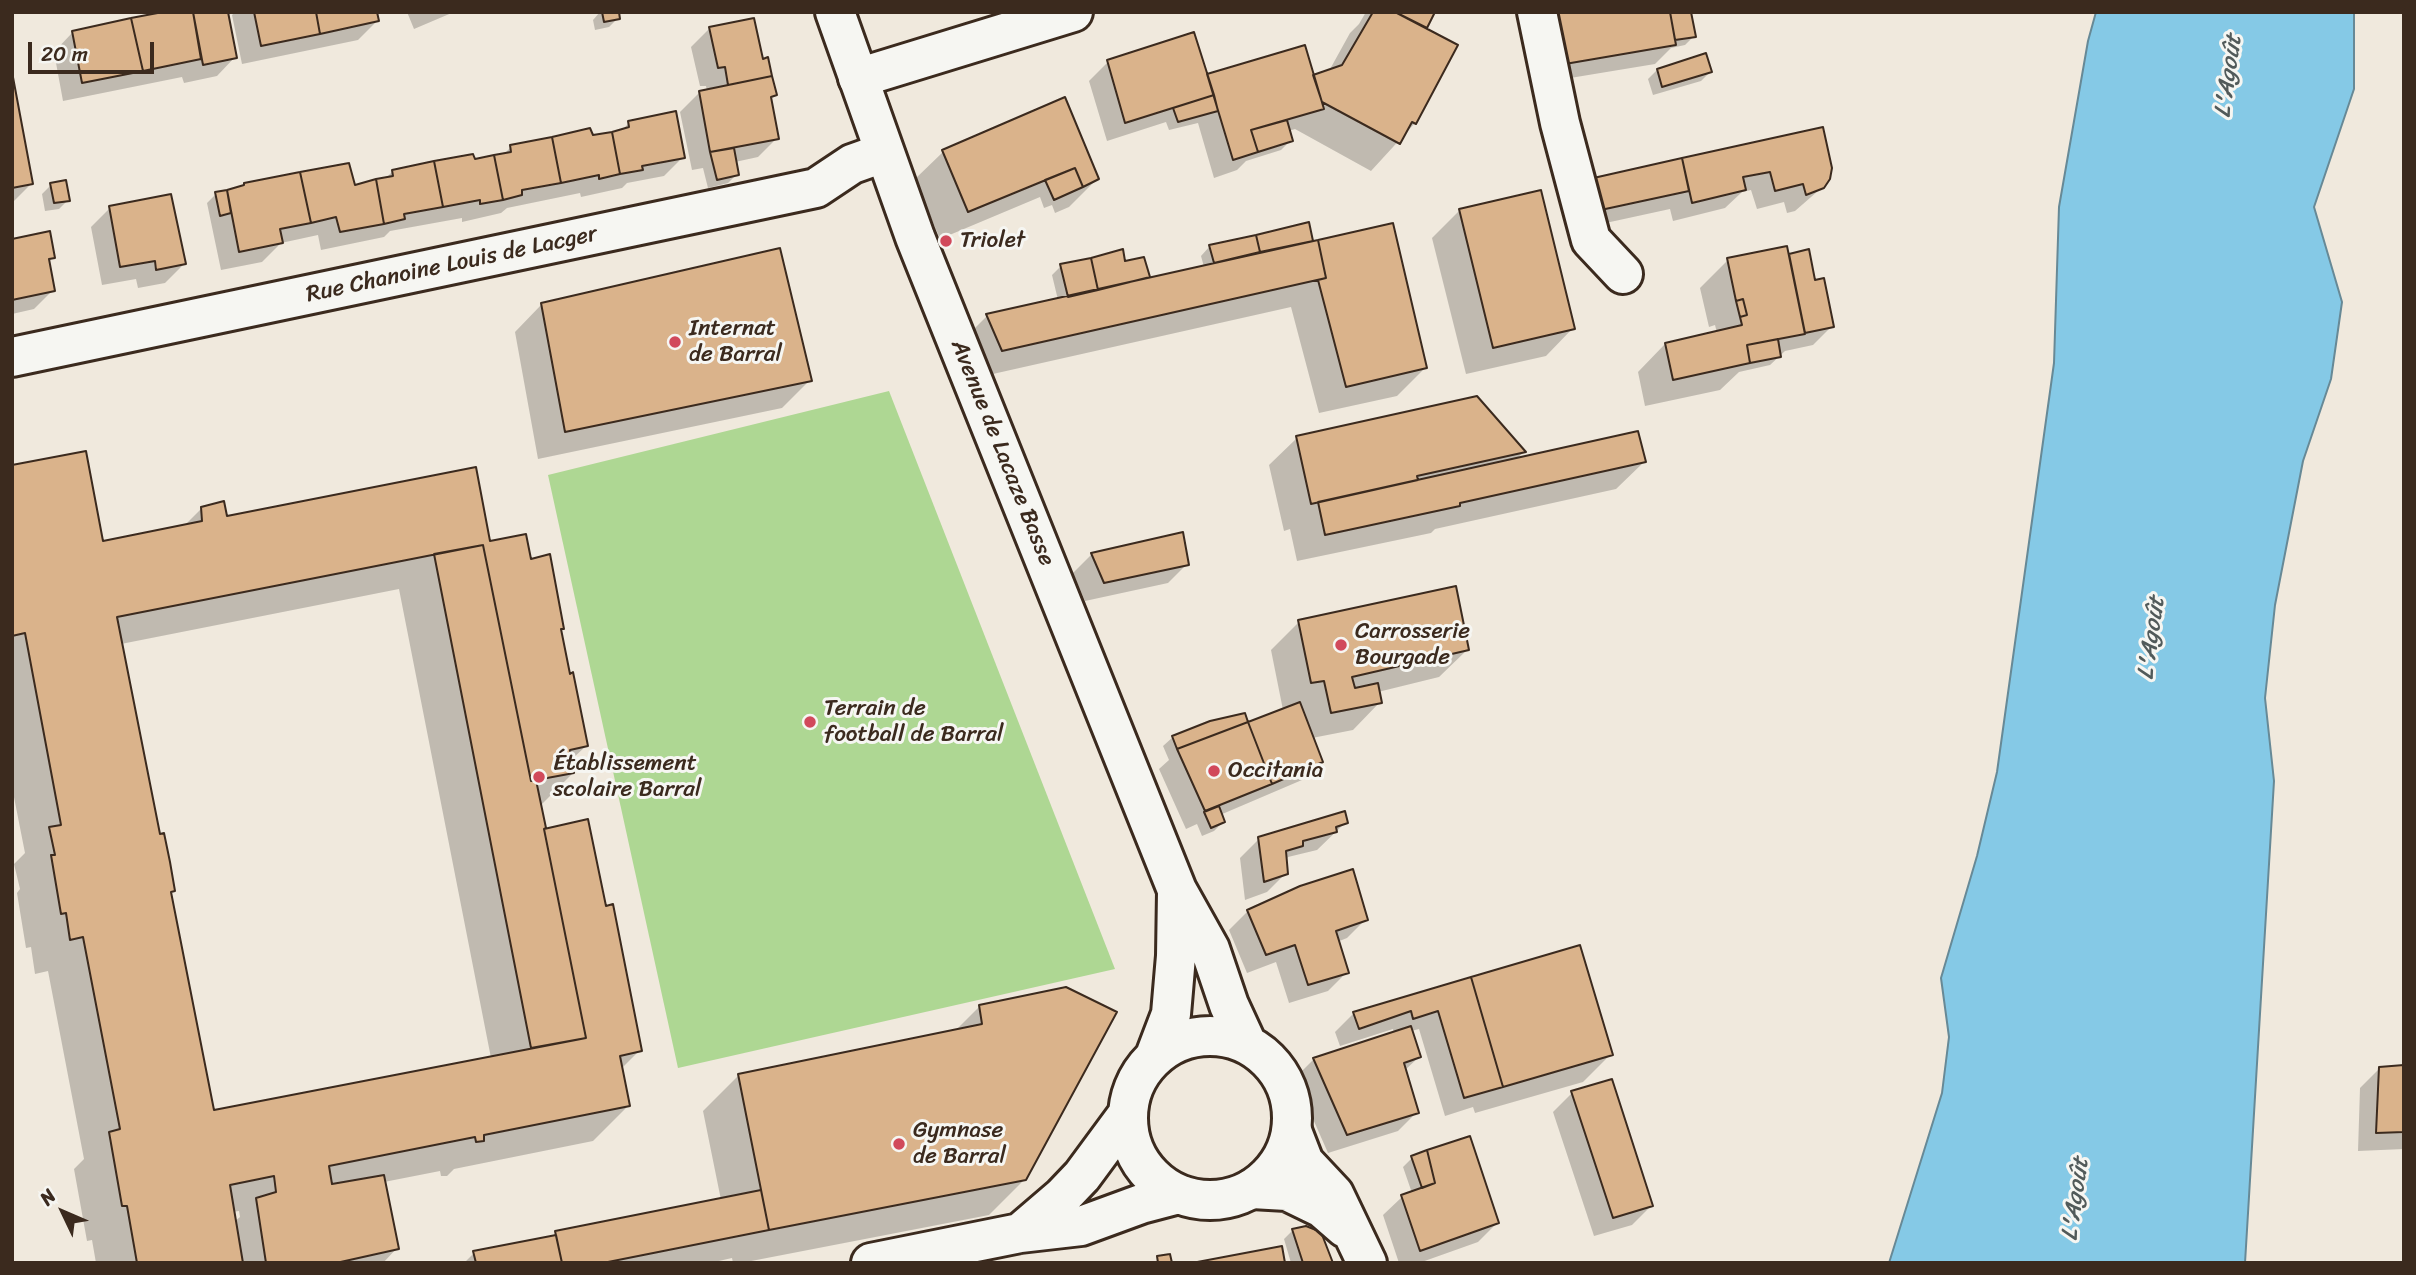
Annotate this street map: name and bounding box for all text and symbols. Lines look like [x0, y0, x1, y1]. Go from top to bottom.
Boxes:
scale bar [32, 28, 158, 72]
water label: L'Agoût [2209, 33, 2249, 119]
text: 20 m [41, 35, 88, 73]
street label: Rue Chanoine Louis de Lacger [304, 221, 600, 309]
place label: Triolet [960, 227, 1025, 255]
marker: Triolet [938, 233, 954, 249]
place label: Internat de Barral [689, 315, 782, 369]
marker: Internat de Barral [667, 334, 683, 350]
street label: Avenue de Lacaze Basse [944, 336, 1060, 570]
water label: L'Agoût [2132, 595, 2172, 681]
place label: Carrosserie Bourgade [1355, 618, 1470, 672]
marker: Carrosserie Bourgade [1333, 637, 1349, 653]
place label: Terrain de football de Barral [824, 695, 1003, 749]
marker: Terrain de football de Barral [802, 714, 818, 730]
place label: Établissement scolaire Barral [553, 750, 701, 804]
place label: Occitania [1228, 757, 1323, 785]
marker: Occitania [1206, 763, 1222, 779]
marker: Établissement scolaire Barral [531, 769, 547, 785]
place label: Gymnase de Barral [913, 1117, 1006, 1171]
marker: Gymnase de Barral [891, 1136, 907, 1152]
water label: L'Agoût [2056, 1156, 2096, 1242]
north arrow [28, 1177, 98, 1247]
text: N [31, 1181, 64, 1213]

